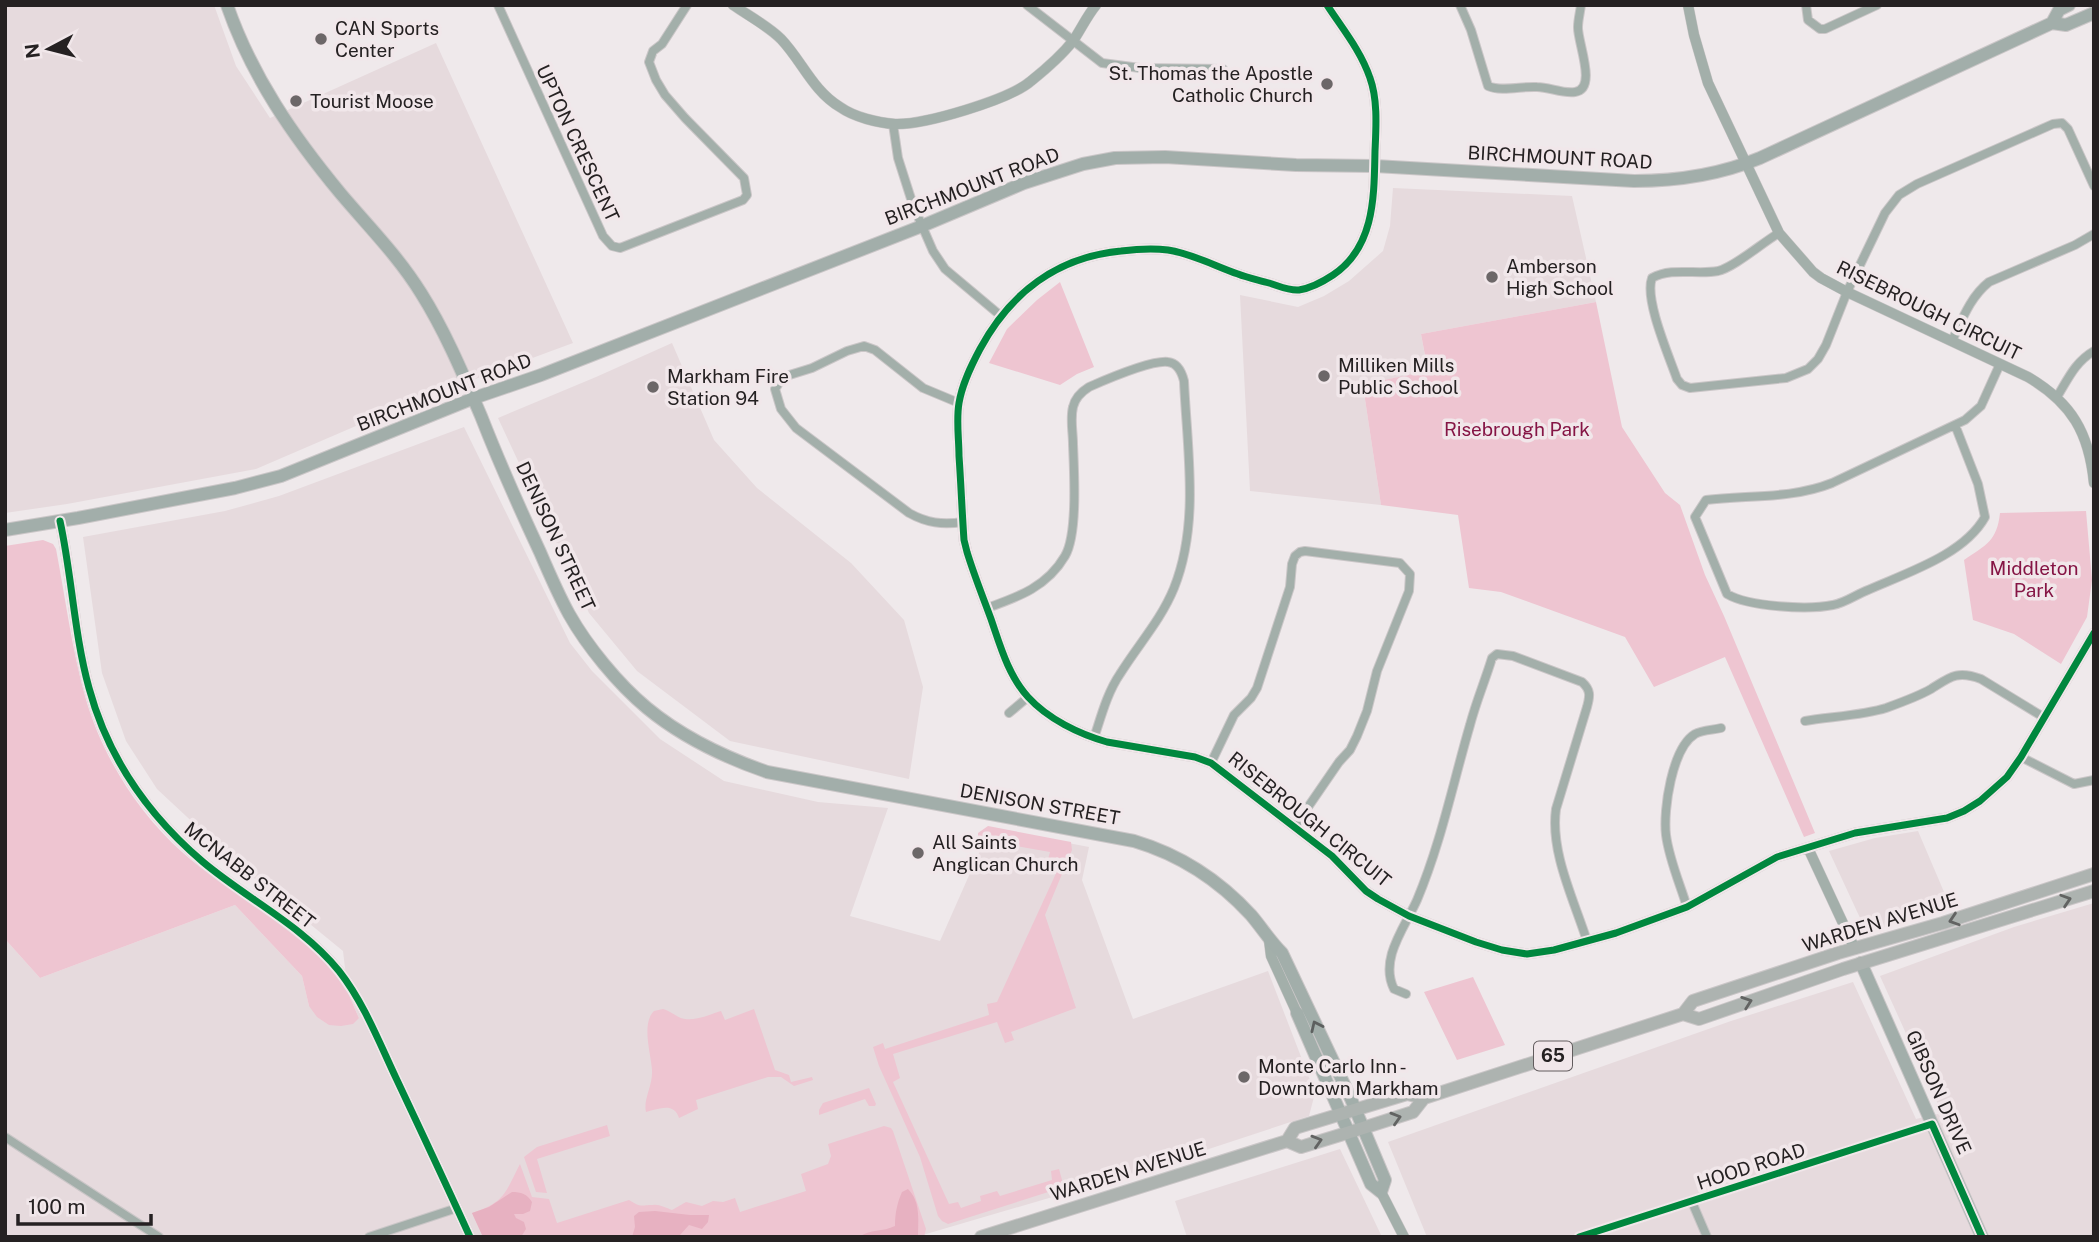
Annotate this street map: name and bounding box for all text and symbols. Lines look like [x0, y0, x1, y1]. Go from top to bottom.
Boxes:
north arrow [14, 14, 84, 84]
place label: CAN Sports Center [335, 17, 439, 61]
marker: CAN Sports Center [313, 31, 329, 47]
text: N [20, 42, 44, 60]
street label: UPTON CRESCENT [532, 61, 624, 225]
place label: St. Thomas the Apostle Catholic Church [1109, 62, 1313, 106]
marker: St. Thomas the Apostle Catholic Church [1319, 76, 1335, 92]
place label: Tourist Moose [310, 90, 434, 112]
marker: Tourist Moose [288, 93, 304, 109]
street label: BIRCHMOUNT ROAD [1467, 141, 1653, 173]
street label: BIRCHMOUNT ROAD [882, 143, 1062, 229]
place label: Amberson High School [1506, 255, 1614, 299]
street label: RISEBROUGH CIRCUIT [1833, 256, 2025, 364]
marker: Amberson High School [1484, 269, 1500, 285]
street label: BIRCHMOUNT ROAD [354, 349, 534, 435]
place label: Milliken Mills Public School [1338, 354, 1459, 398]
place label: Markham Fire Station 94 [667, 365, 789, 409]
marker: Milliken Mills Public School [1316, 368, 1332, 384]
marker: Markham Fire Station 94 [645, 379, 661, 395]
park label: Risebrough Park [1444, 418, 1590, 440]
street label: DENISON STREET [512, 458, 600, 614]
park label: Middleton Park [1990, 557, 2078, 601]
street label: RISEBROUGH CIRCUIT [1224, 747, 1396, 891]
street label: DENISON STREET [958, 779, 1122, 829]
street label: MCNABB STREET [180, 817, 320, 933]
place label: All Saints Anglican Church [932, 831, 1079, 875]
marker: All Saints Anglican Church [910, 845, 926, 861]
street label: WARDEN AVENUE [1799, 888, 1961, 956]
one-way arrow [2059, 893, 2071, 908]
one-way arrow [1949, 911, 1961, 926]
one-way arrow [1741, 996, 1753, 1010]
one-way arrow [1311, 1021, 1325, 1033]
street label: GIBSON DRIVE [1902, 1027, 1976, 1157]
road number: 65 [1534, 1042, 1572, 1070]
place label: Monte Carlo Inn - Downtown Markham [1258, 1055, 1439, 1099]
marker: Monte Carlo Inn - Downtown Markham [1236, 1069, 1252, 1085]
one-way arrow [1390, 1111, 1402, 1126]
one-way arrow [1311, 1135, 1323, 1150]
street label: WARDEN AVENUE [1047, 1137, 1209, 1205]
street label: HOOD ROAD [1694, 1138, 1808, 1194]
scale bar [18, 1182, 150, 1226]
text: 100 m [28, 1194, 85, 1219]

